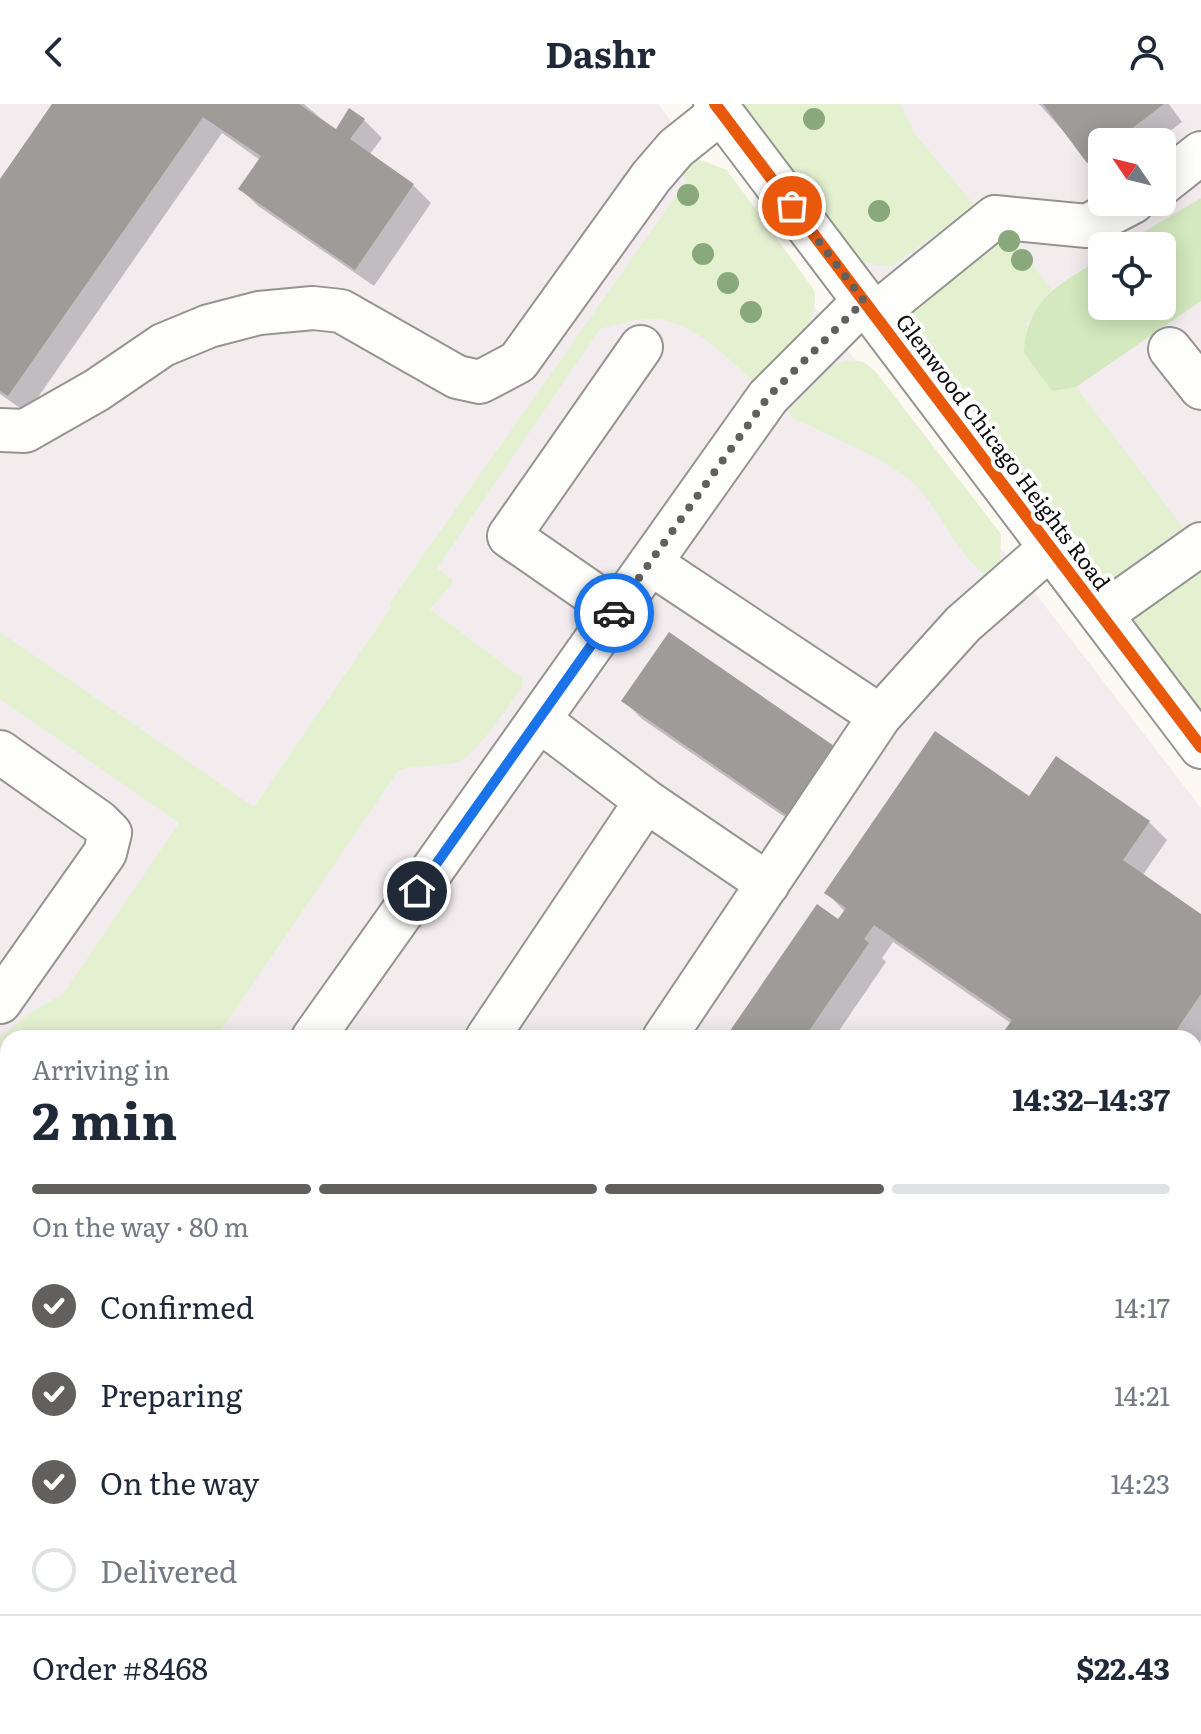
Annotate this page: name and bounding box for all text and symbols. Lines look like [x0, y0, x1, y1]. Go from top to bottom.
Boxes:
text: Dashr [545, 26, 656, 79]
icon: back [32, 30, 76, 74]
icon: person [1125, 30, 1169, 74]
north arrow [1088, 128, 1176, 216]
map controls [1088, 128, 1176, 320]
pin [758, 172, 826, 240]
icon: bag [770, 184, 814, 228]
button: locate [1088, 232, 1176, 320]
street label: Glenwood Chicago Heights Road [889, 306, 1119, 596]
courier [574, 573, 654, 653]
icon: car [592, 591, 636, 635]
pin [383, 857, 451, 925]
icon: home [395, 869, 439, 913]
text: Arriving in [32, 1049, 170, 1088]
text: 14:32–14:37 [1012, 1076, 1170, 1120]
text: 2 min [32, 1079, 177, 1156]
text: On the way · 80 m [32, 1206, 249, 1245]
icon: check [32, 1284, 76, 1328]
text: Confirmed [100, 1284, 254, 1328]
text: 14:17 [1114, 1287, 1170, 1326]
icon: check [32, 1372, 76, 1416]
text: Preparing [100, 1372, 242, 1416]
text: 14:21 [1114, 1375, 1170, 1414]
icon: check [32, 1460, 76, 1504]
text: On the way [100, 1460, 259, 1504]
text: 14:23 [1110, 1463, 1170, 1502]
text: Delivered [100, 1548, 237, 1592]
text: Order #8468 [32, 1645, 208, 1689]
text: $22.43 [1076, 1645, 1170, 1689]

